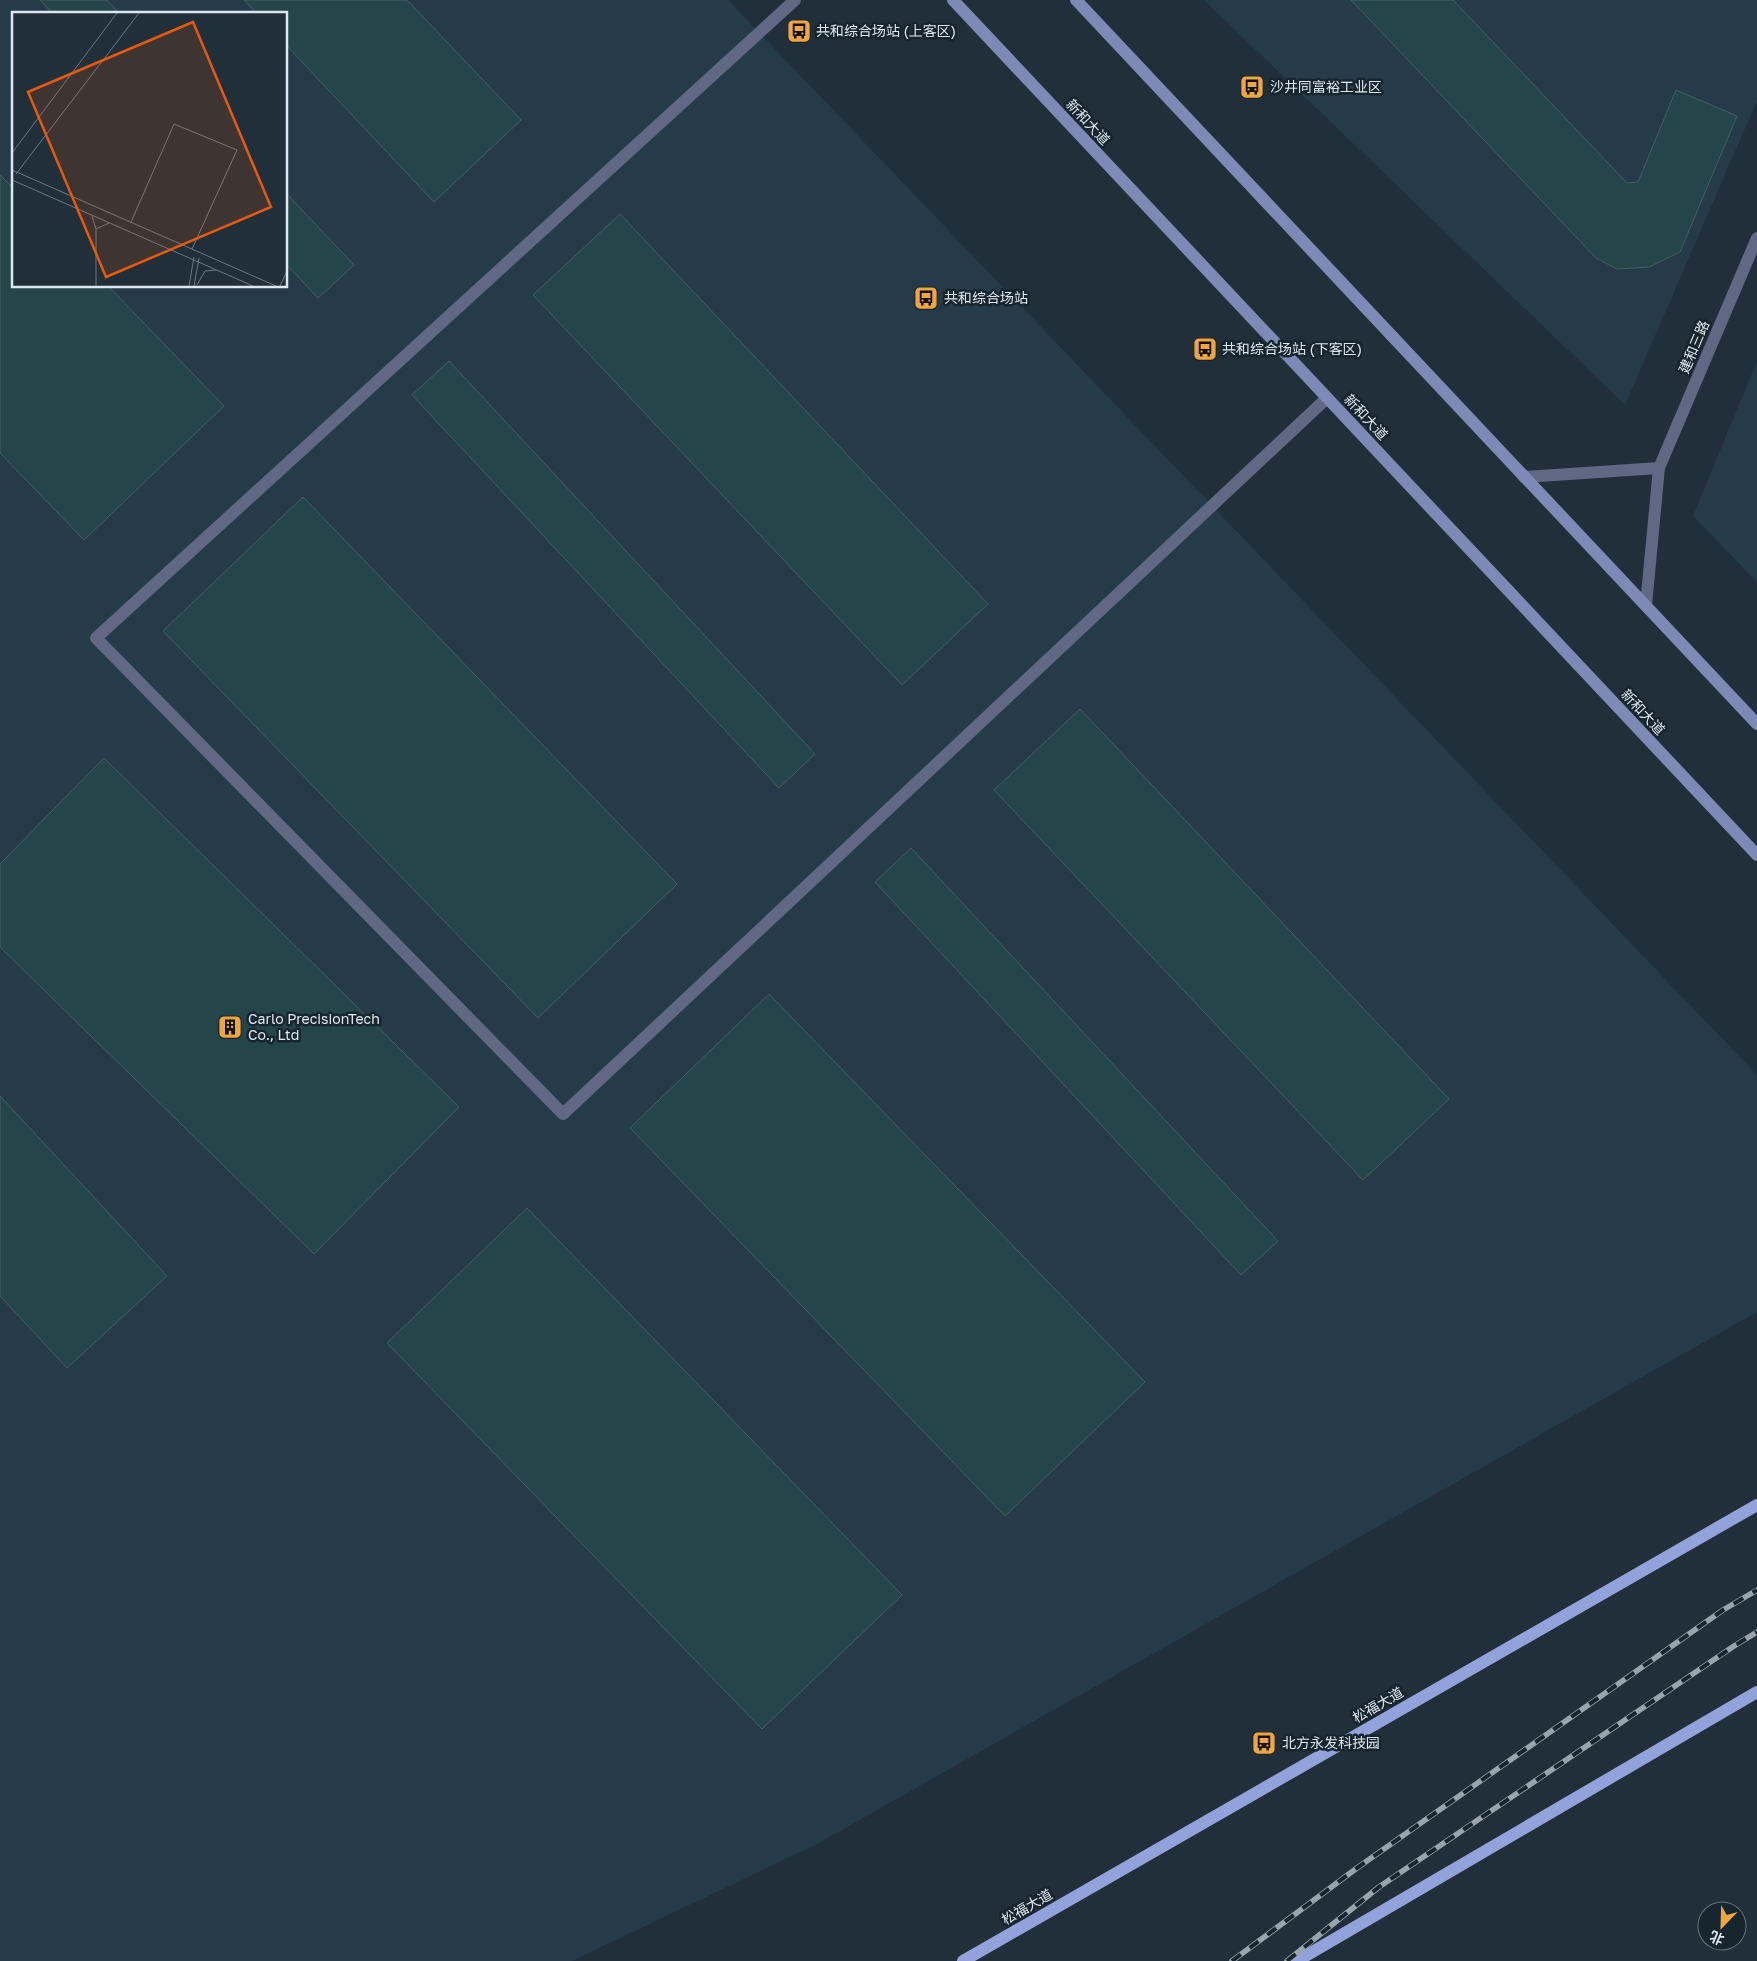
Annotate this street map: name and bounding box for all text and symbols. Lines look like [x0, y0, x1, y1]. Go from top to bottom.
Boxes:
inset map [12, 12, 288, 288]
bus stop icon: 共和综合场站 (上客区) [786, 18, 812, 44]
place label: 共和综合场站 (上客区) [816, 22, 956, 39]
bus stop icon: 沙井同富裕工业区 [1239, 74, 1265, 100]
place label: 沙井同富裕工业区 [1270, 78, 1382, 95]
street label: 新和大道 [1063, 95, 1114, 148]
bus stop icon: 共和综合场站 [913, 285, 939, 311]
place label: 共和综合场站 [944, 289, 1028, 306]
street label: 建和三路 [1675, 318, 1712, 376]
bus stop icon: 共和综合场站 (下客区) [1192, 336, 1218, 362]
place label: 共和综合场站 (下客区) [1222, 340, 1362, 357]
street label: 新和大道 [1341, 390, 1392, 443]
street label: 新和大道 [1618, 685, 1669, 738]
place label: Carlo PrecisionTech Co., Ltd [248, 1010, 380, 1043]
building icon: Carlo PrecisionTech Co., Ltd [217, 1014, 243, 1040]
street label: 松福大道 [1349, 1683, 1406, 1726]
bus stop icon: 北方永发科技园 [1251, 1730, 1277, 1756]
place label: 北方永发科技园 [1282, 1734, 1380, 1751]
street label: 松福大道 [998, 1885, 1055, 1928]
north arrow [1697, 1901, 1747, 1951]
text: 北 [1707, 1928, 1726, 1949]

